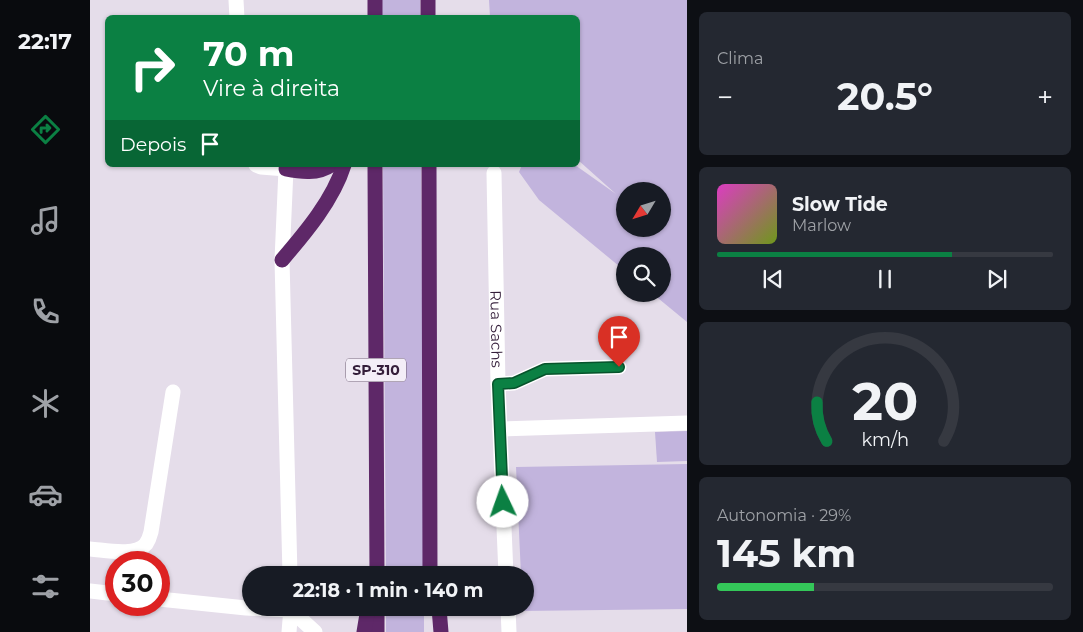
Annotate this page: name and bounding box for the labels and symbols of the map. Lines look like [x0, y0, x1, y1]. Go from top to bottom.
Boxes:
north arrow [616, 182, 671, 238]
street label: Rua Sachs [487, 290, 507, 368]
pin [598, 316, 640, 367]
road number: SP-310 [346, 358, 406, 382]
position arrow [476, 475, 528, 527]
speed limit sign: 30 [105, 551, 170, 616]

